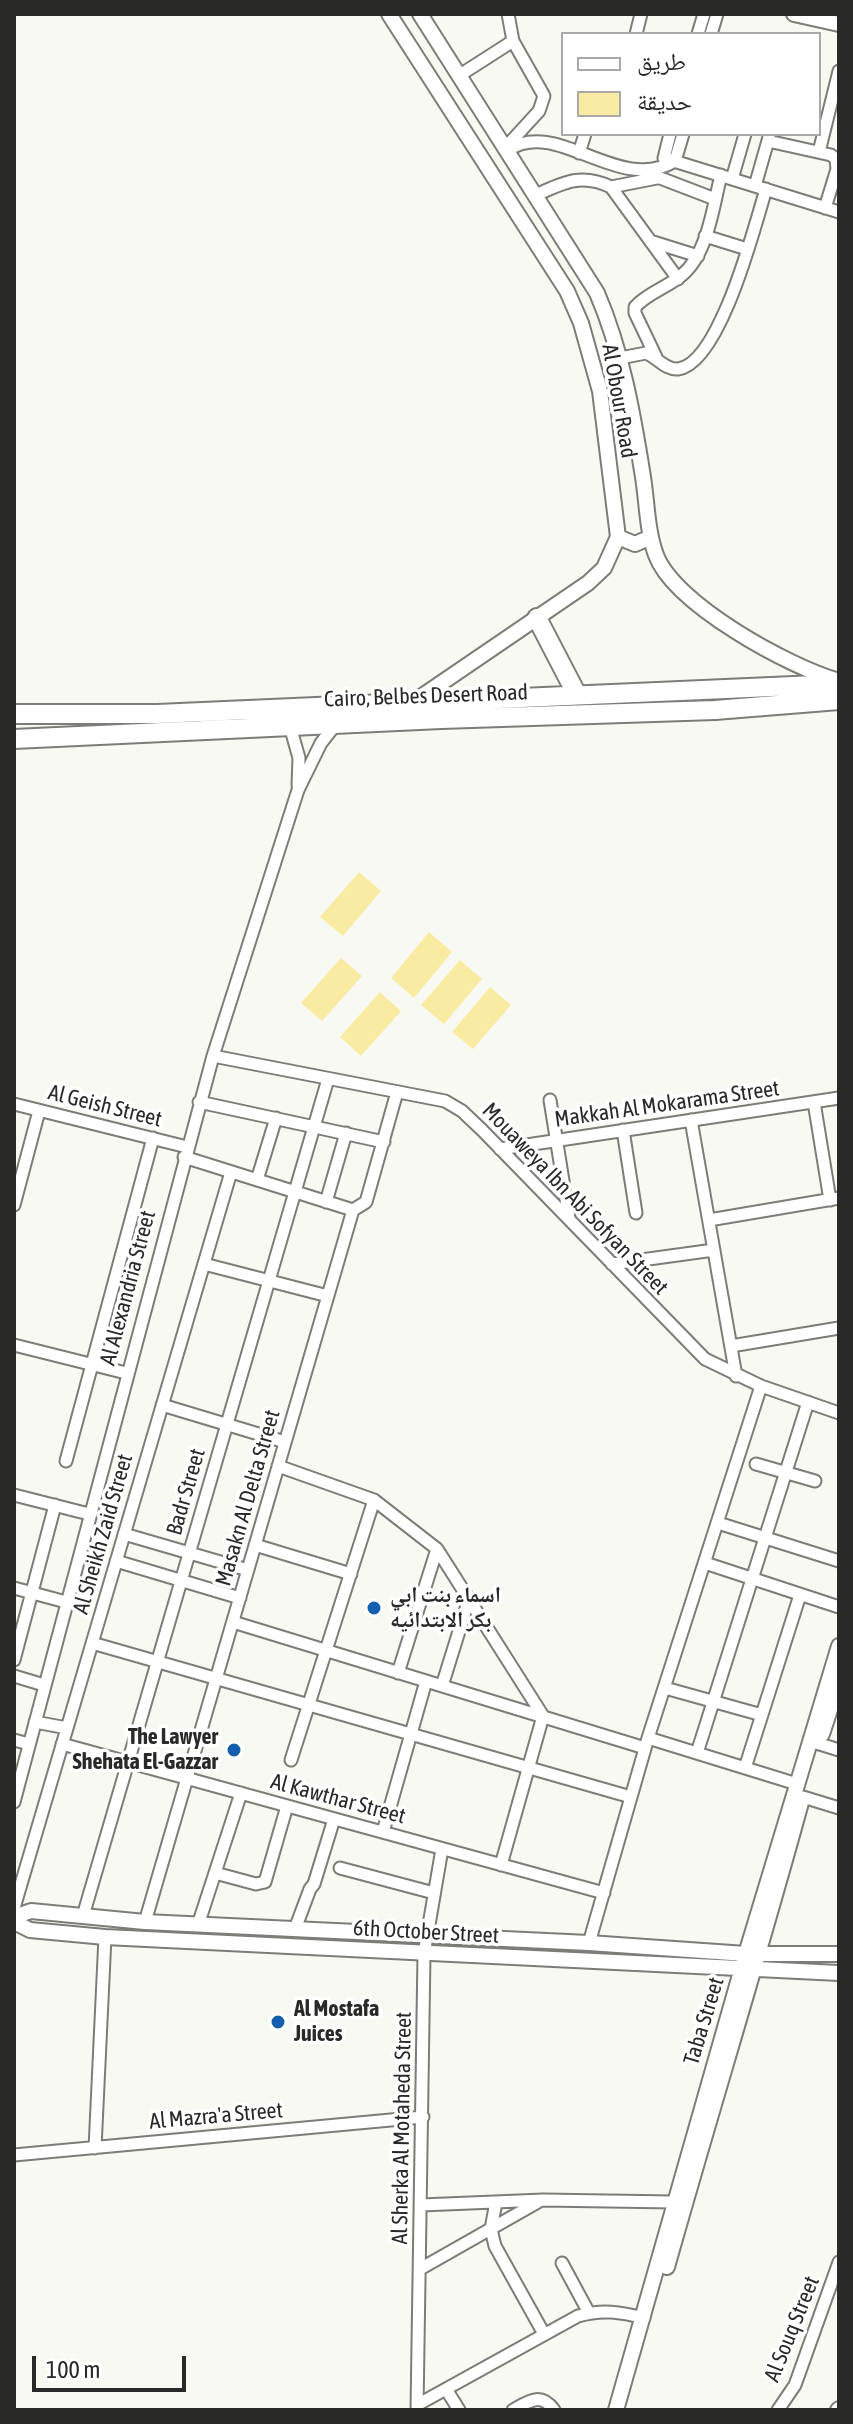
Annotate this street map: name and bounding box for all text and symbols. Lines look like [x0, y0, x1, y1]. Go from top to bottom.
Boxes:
legend [561, 32, 821, 136]
text: طريق [637, 48, 686, 75]
text: حديقة [637, 88, 692, 115]
street label: Al Obour Road [596, 342, 642, 460]
street label: Cairo, Belbes Desert Road [324, 679, 528, 713]
street label: Makkah Al Mokarama Street [553, 1075, 781, 1133]
street label: Al Geish Street [46, 1079, 164, 1133]
street label: Mouaweya Ibn Abi Sofyan Street [476, 1098, 674, 1300]
street label: Al Alexandria Street [95, 1208, 161, 1368]
street label: Masakn Al Delta Street [210, 1407, 286, 1589]
street label: Badr Street [161, 1446, 211, 1538]
street label: Al Sheikh Zaid Street [68, 1451, 138, 1617]
place label: اسماء بنت ابي بكر الابتدائيه [390, 1582, 501, 1634]
marker: اسماء بنت ابي بكر الابتدائيه [365, 1599, 383, 1617]
place label: The Lawyer Shehata El-Gazzar [72, 1724, 218, 1776]
marker: The Lawyer Shehata El-Gazzar [225, 1741, 243, 1759]
street label: Al Kawthar Street [268, 1768, 408, 1830]
street label: 6th October Street [352, 1915, 500, 1949]
street label: Taba Street [678, 1974, 730, 2068]
place label: Al Mostafa Juices [294, 1996, 379, 2048]
street label: Al Sherka Al Motaheda Street [387, 2011, 417, 2245]
marker: Al Mostafa Juices [269, 2013, 287, 2031]
street label: Al Mazra'a Street [148, 2097, 284, 2135]
street label: Al Souq Street [759, 2272, 825, 2386]
scale bar [36, 2340, 190, 2390]
text: 100 m [46, 2356, 100, 2383]

